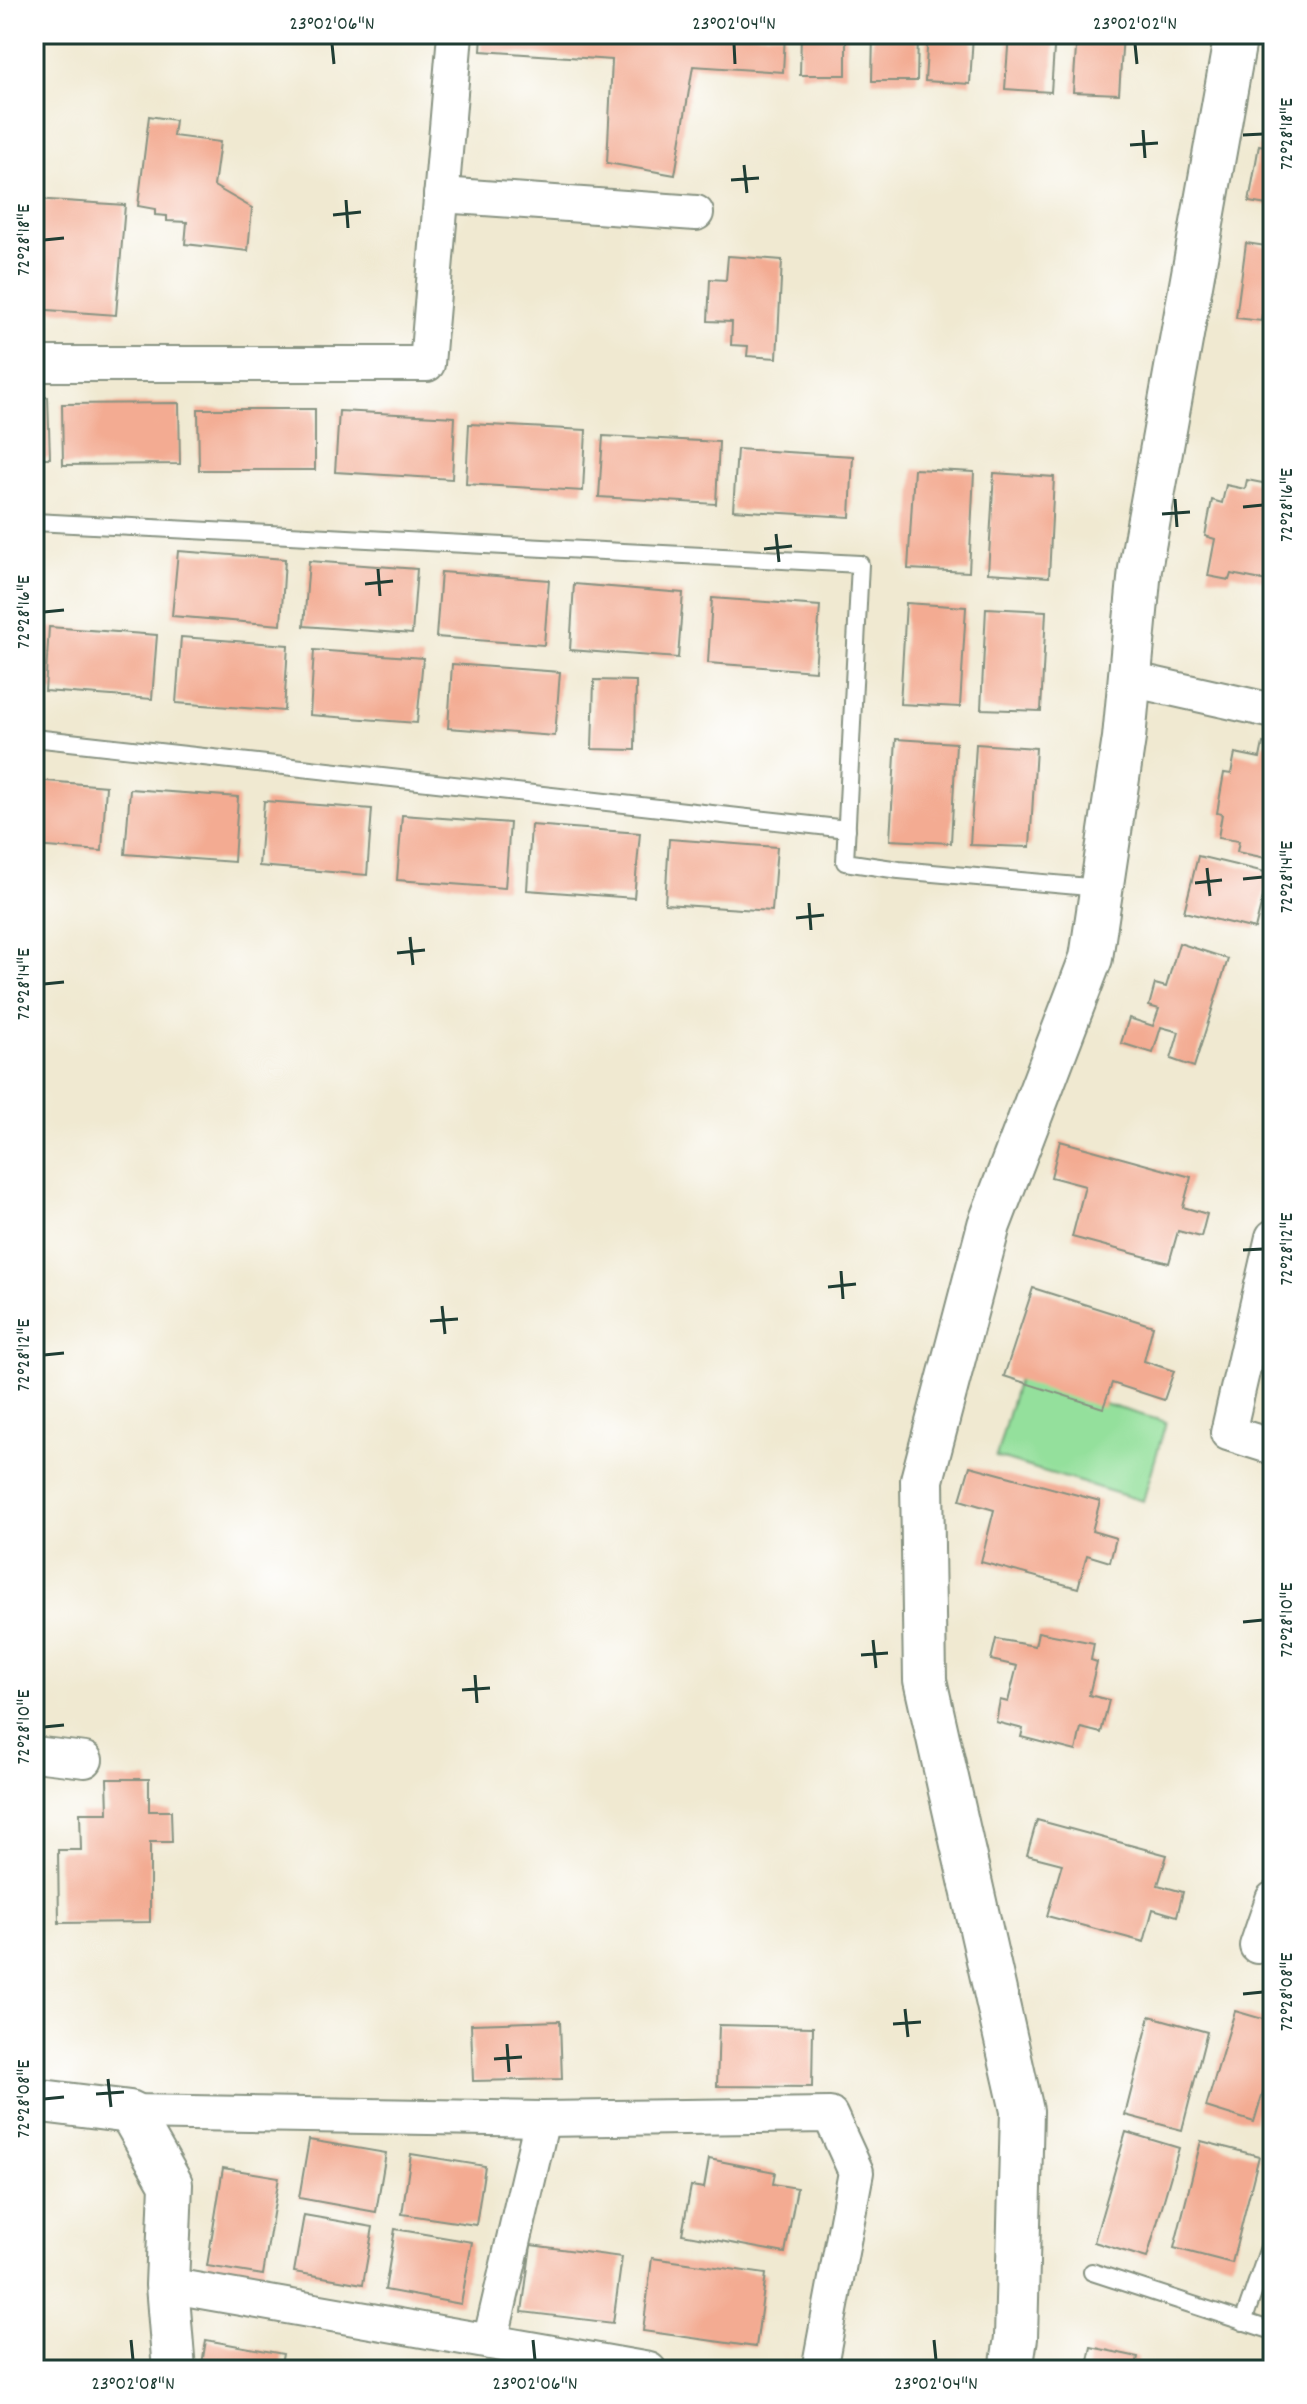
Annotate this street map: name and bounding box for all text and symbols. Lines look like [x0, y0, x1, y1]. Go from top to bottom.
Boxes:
text: 23°02'06"N [289, 11, 375, 39]
text: 23°02'04"N [692, 11, 776, 39]
text: 23°02'02"N [1093, 11, 1177, 39]
text: 72°28'18"E [1274, 98, 1302, 170]
text: 72°28'18"E [11, 204, 39, 276]
text: 72°28'16"E [1274, 468, 1302, 542]
text: 72°28'16"E [11, 575, 39, 649]
text: 72°28'14"E [1274, 841, 1302, 913]
text: 72°28'14"E [11, 948, 39, 1020]
text: 72°28'12"E [1274, 1213, 1302, 1285]
text: 72°28'12"E [11, 1319, 39, 1391]
text: 72°28'10"E [1274, 1583, 1302, 1658]
text: 72°28'10"E [11, 1690, 39, 1765]
text: 72°28'08"E [1274, 1953, 1302, 2031]
text: 72°28'08"E [11, 2060, 39, 2138]
text: 23°02'08"N [91, 2371, 175, 2399]
text: 23°02'06"N [492, 2371, 578, 2399]
text: 23°02'04"N [894, 2371, 978, 2399]

